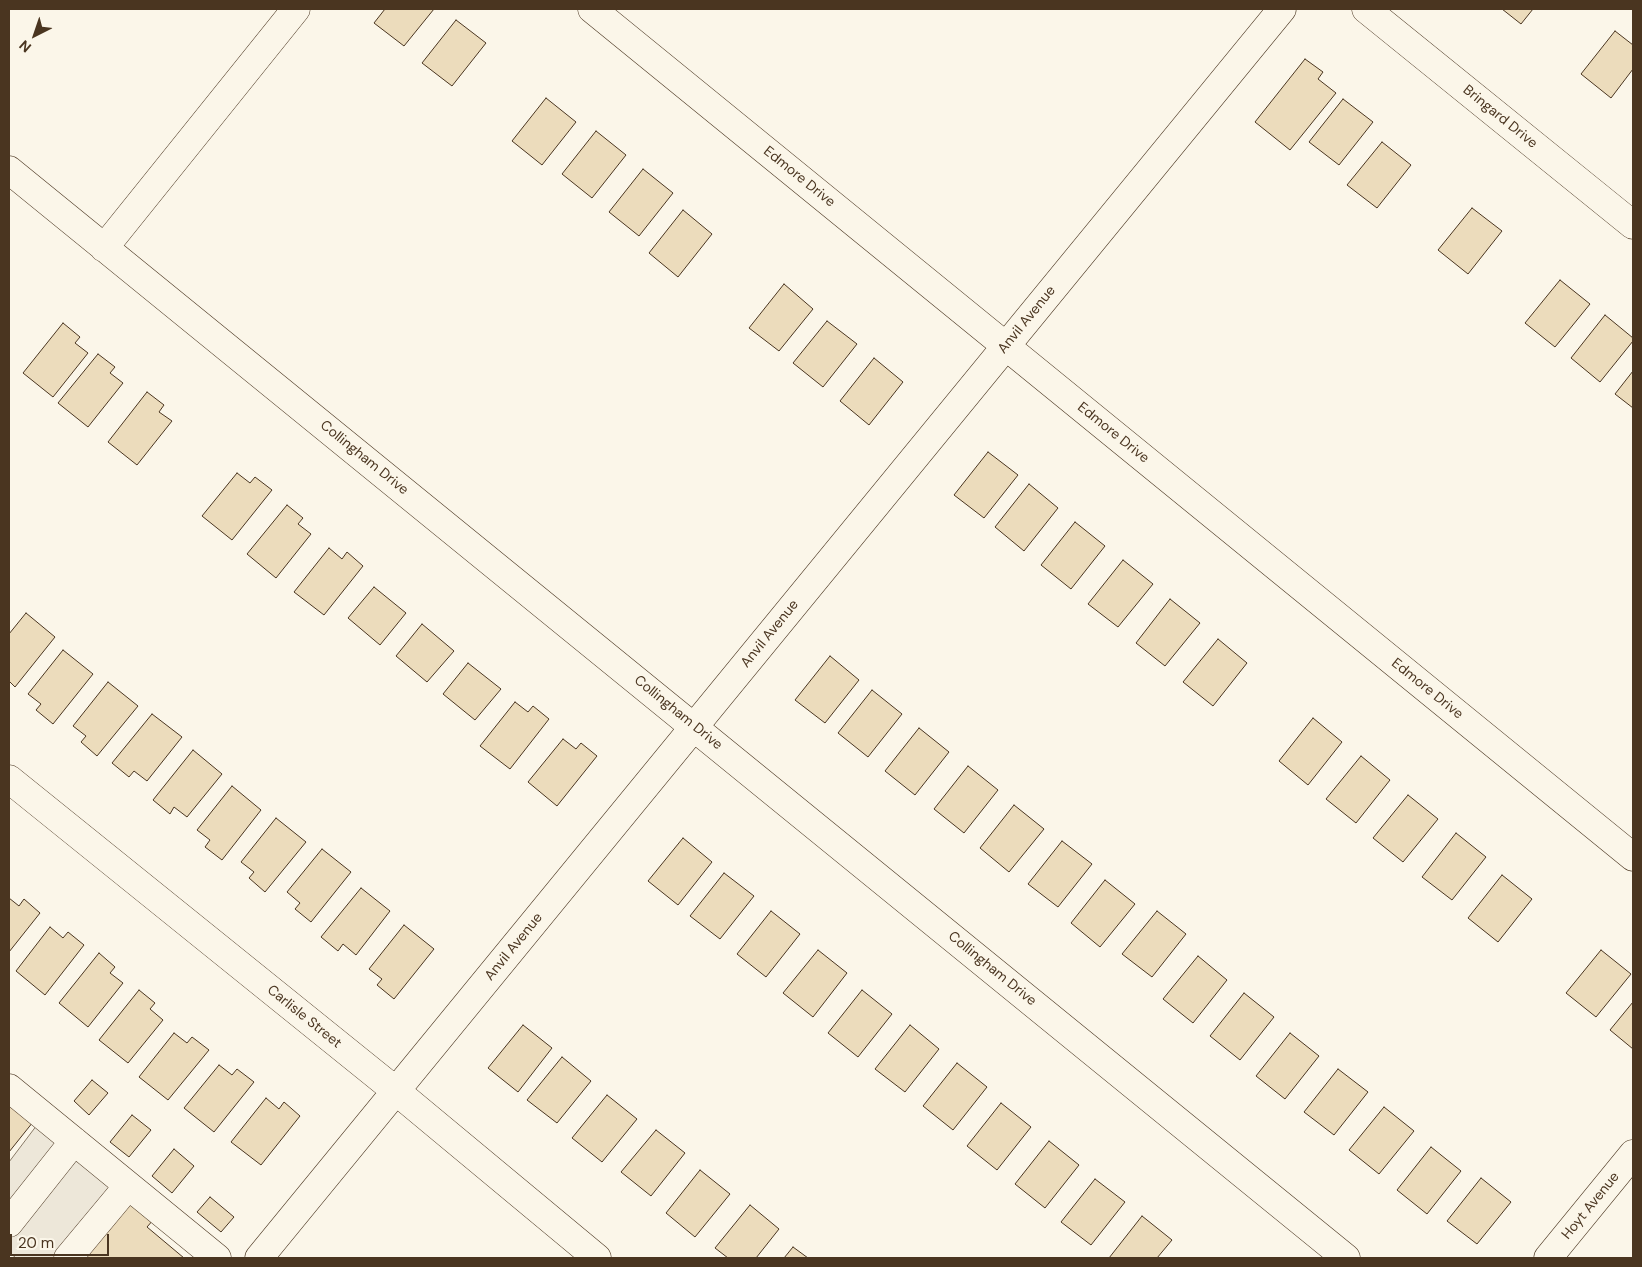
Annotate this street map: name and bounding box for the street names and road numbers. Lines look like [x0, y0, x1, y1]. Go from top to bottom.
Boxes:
street label: Bringard Drive [1459, 82, 1541, 152]
street label: Edmore Drive [760, 143, 838, 211]
street label: Anvil Avenue [995, 283, 1059, 357]
street label: Edmore Drive [1074, 399, 1152, 467]
street label: Collingham Drive [316, 417, 412, 499]
street label: Anvil Avenue [738, 597, 802, 671]
street label: Edmore Drive [1388, 655, 1466, 723]
street label: Collingham Drive [630, 672, 726, 754]
street label: Anvil Avenue [482, 910, 546, 984]
street label: Collingham Drive [944, 928, 1040, 1010]
street label: Carlisle Street [263, 982, 345, 1052]
street label: Hoyt Avenue [1559, 1169, 1623, 1243]

